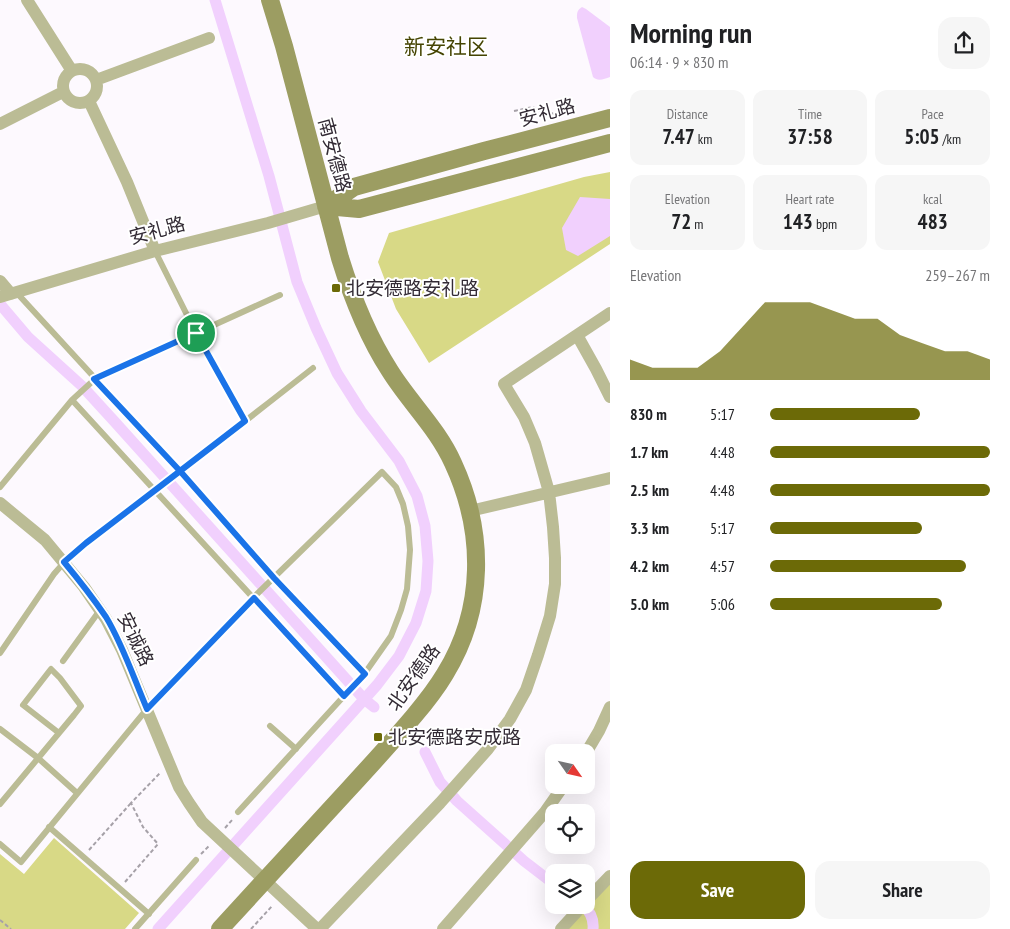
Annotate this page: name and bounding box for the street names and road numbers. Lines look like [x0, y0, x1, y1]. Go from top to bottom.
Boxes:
street label: 安礼路 [516, 93, 578, 131]
street label: 南安德路 [314, 115, 356, 195]
street label: 安礼路 [126, 211, 188, 249]
street label: 安诚路 [113, 608, 159, 670]
street label: 北安德路 [381, 639, 445, 715]

